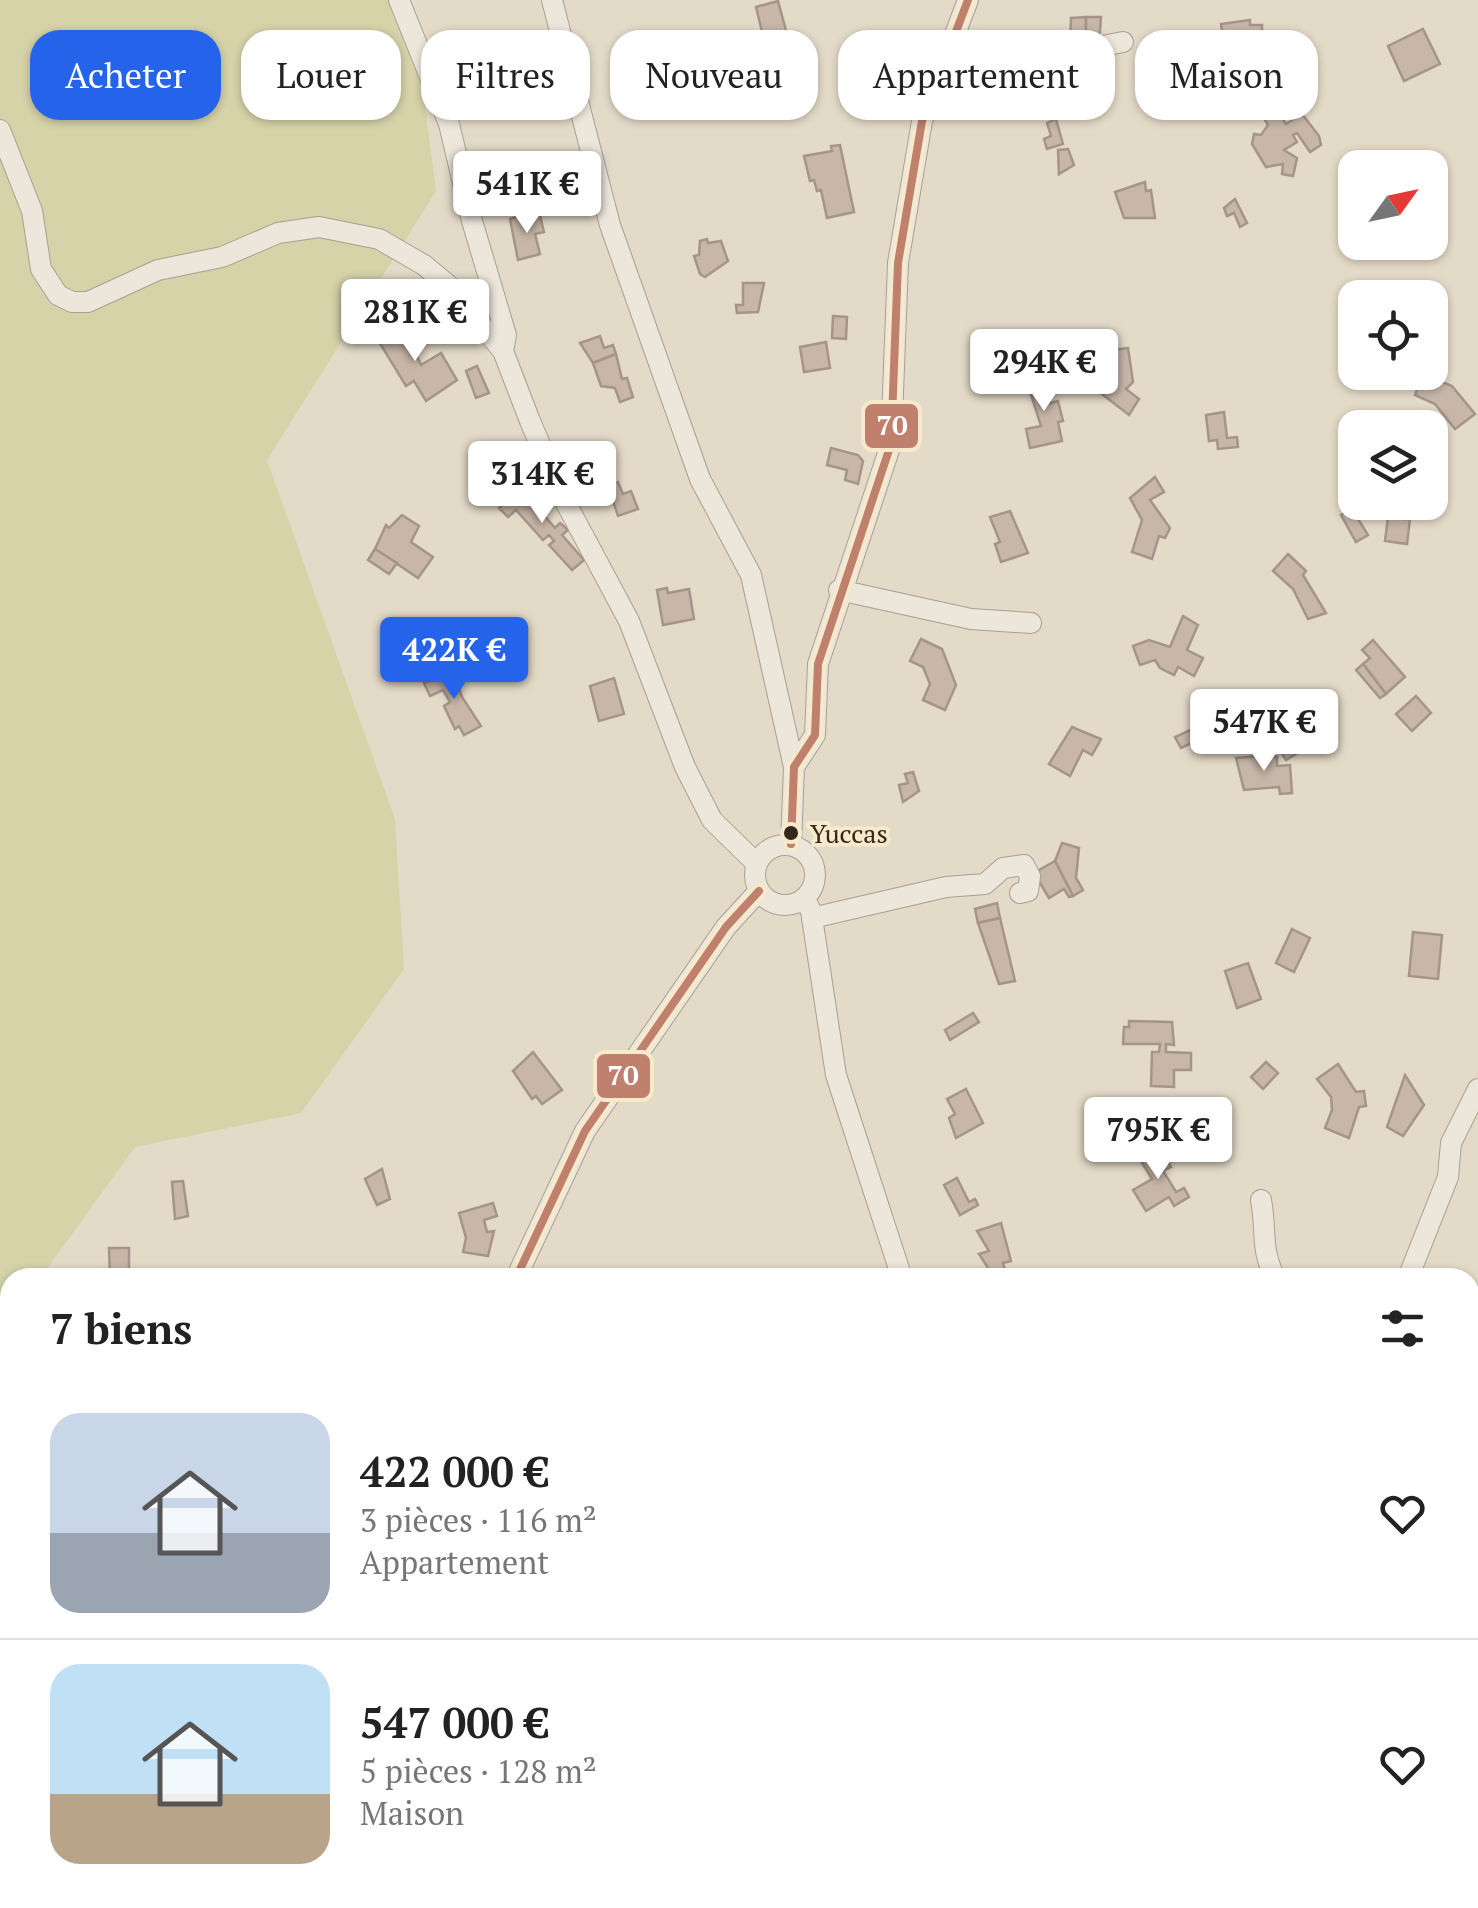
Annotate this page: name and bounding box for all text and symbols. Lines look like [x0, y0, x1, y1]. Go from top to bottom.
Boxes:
chip: Acheter [30, 30, 221, 120]
chip: Louer [241, 30, 401, 120]
chip: Filtres [421, 30, 590, 120]
chip: Nouveau [610, 30, 818, 120]
chip: Appartement [838, 30, 1115, 120]
chip: Maison [1135, 30, 1318, 120]
north arrow [1338, 150, 1448, 260]
map controls [1338, 150, 1448, 520]
pin: 541K € [446, 151, 608, 236]
text: 541K € [475, 162, 579, 204]
pin: 281K € [334, 279, 496, 364]
button: locate [1338, 280, 1448, 390]
text: 281K € [363, 290, 467, 332]
pin: 294K € [963, 329, 1125, 414]
text: 294K € [992, 340, 1096, 382]
line badge: 70 [863, 402, 920, 450]
text: 70 [876, 406, 908, 443]
button: layers [1338, 410, 1448, 520]
pin: 314K € [461, 441, 623, 526]
text: 314K € [490, 452, 594, 494]
pin: 422K € [373, 617, 535, 702]
text: 422K € [402, 628, 506, 670]
pin: 547K € [1183, 689, 1345, 774]
text: 547K € [1212, 700, 1316, 742]
place label: Yuccas [810, 816, 888, 850]
marker: Yuccas [781, 823, 801, 843]
line badge: 70 [595, 1052, 652, 1100]
text: 70 [607, 1056, 639, 1093]
pin: 795K € [1077, 1097, 1239, 1182]
text: 795K € [1106, 1108, 1210, 1150]
text: 7 biens [50, 1300, 192, 1356]
icon: filters [1375, 1301, 1430, 1356]
text: 422 000 € [360, 1443, 549, 1499]
icon: home [130, 1453, 250, 1573]
icon: heart [1375, 1486, 1430, 1541]
text: 3 pièces · 116 m² [360, 1499, 597, 1541]
text: Appartement [360, 1541, 549, 1583]
text: 547 000 € [360, 1694, 549, 1750]
icon: home [130, 1704, 250, 1824]
icon: heart [1375, 1737, 1430, 1792]
text: 5 pièces · 128 m² [360, 1750, 597, 1792]
text: Maison [360, 1792, 464, 1834]

